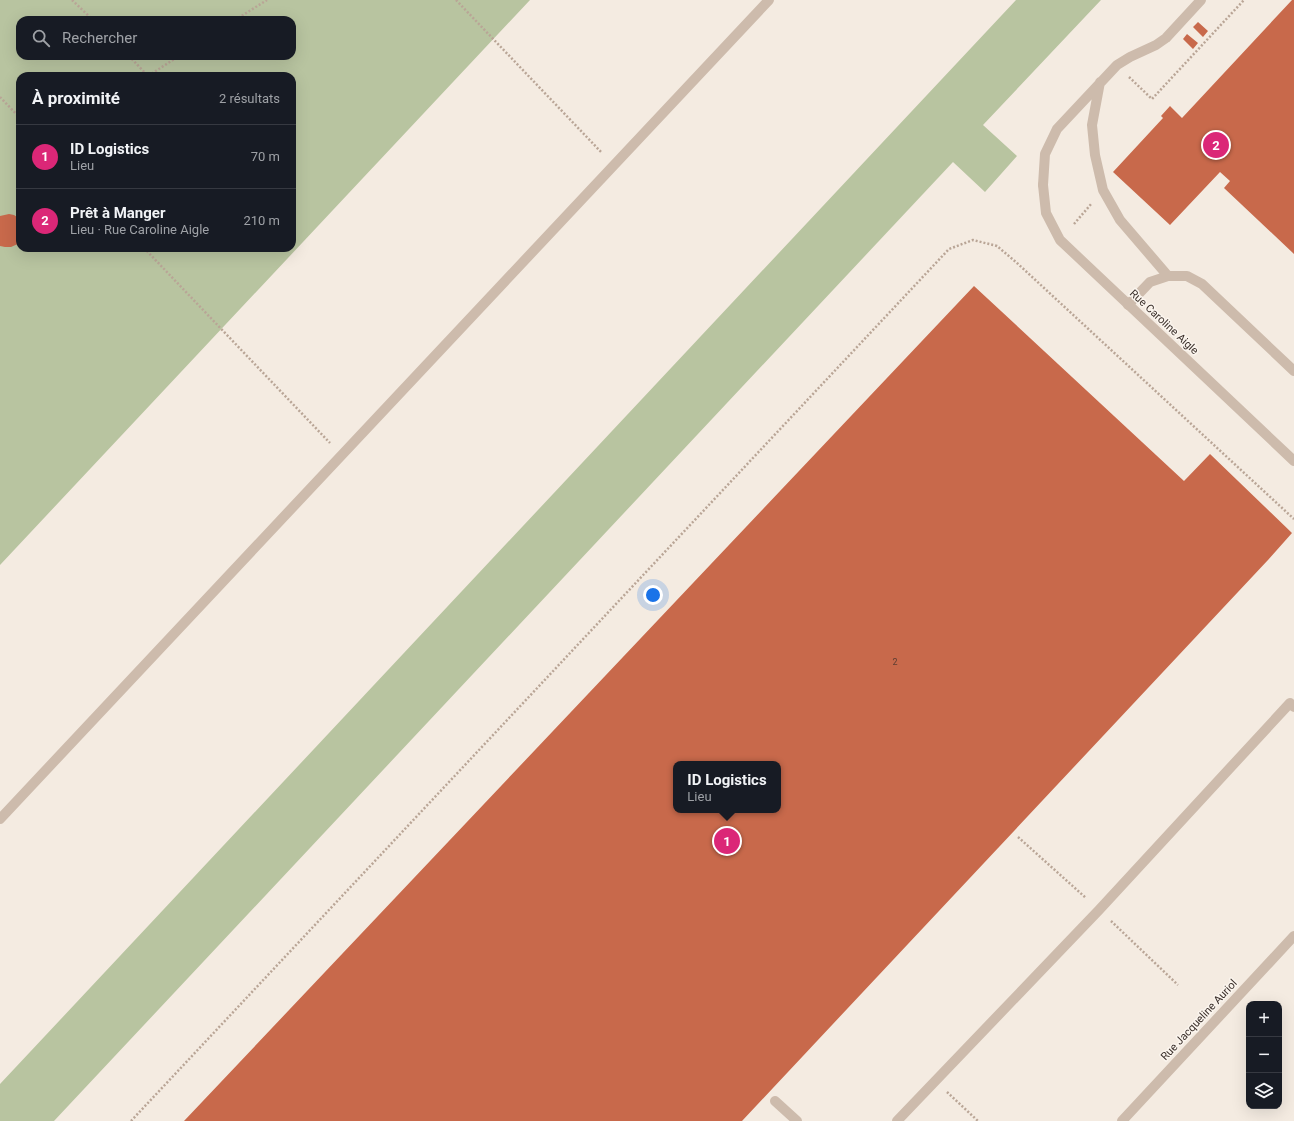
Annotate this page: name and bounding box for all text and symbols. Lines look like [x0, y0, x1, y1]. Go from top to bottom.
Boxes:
search box [16, 16, 296, 60]
icon: search [30, 27, 52, 49]
text: Rechercher [62, 29, 137, 47]
text: À proximité [32, 88, 120, 108]
text: 2 résultats [219, 91, 280, 106]
pin: 2 [1203, 130, 1229, 160]
text: ID Logistics [70, 140, 149, 158]
text: 1 [41, 149, 49, 164]
text: 70 m [251, 149, 280, 164]
text: Lieu [70, 158, 94, 173]
text: Prêt à Manger [70, 204, 165, 222]
text: 2 [41, 213, 49, 228]
text: 210 m [243, 213, 280, 228]
text: Lieu · Rue Caroline Aigle [70, 222, 209, 237]
street label: Rue Caroline Aigle [1127, 287, 1201, 357]
your location [643, 585, 663, 605]
house number: 2 [892, 657, 898, 667]
popup [673, 761, 781, 813]
text: ID Logistics [687, 771, 767, 789]
text: Lieu [687, 789, 712, 804]
pin: 1 [714, 826, 740, 856]
street label: Rue Jacqueline Auriol [1158, 977, 1240, 1063]
map controls [1246, 1001, 1282, 1109]
button: + [1246, 1001, 1282, 1037]
button: − [1246, 1037, 1282, 1073]
button: layers [1246, 1073, 1282, 1109]

